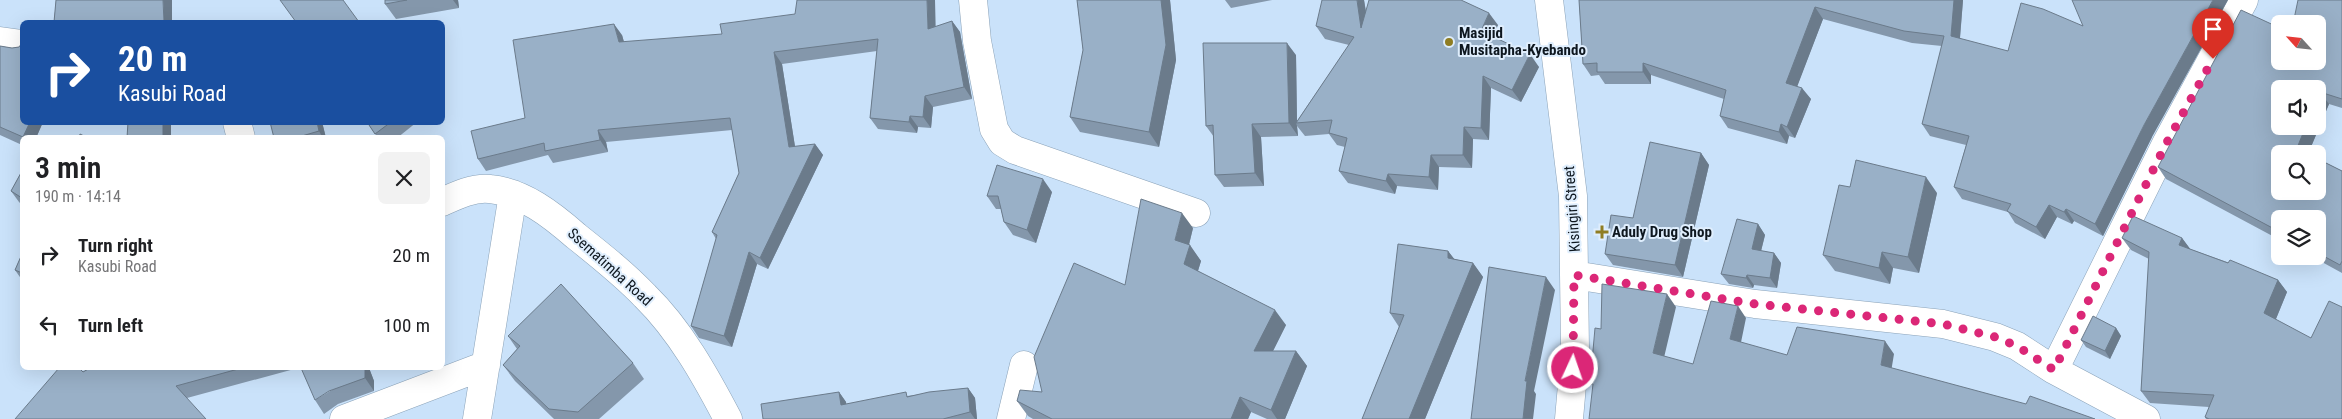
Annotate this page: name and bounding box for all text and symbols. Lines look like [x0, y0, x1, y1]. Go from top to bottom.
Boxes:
pin [2192, 8, 2234, 59]
icon: arrive [2199, 15, 2227, 43]
north arrow [2271, 15, 2326, 70]
map controls [2271, 15, 2326, 265]
place label: Masijid Musitapha-Kyebando [1459, 24, 1586, 59]
marker: Masijid Musitapha-Kyebando [1443, 36, 1455, 48]
text: 20 m [118, 39, 187, 80]
icon: right [35, 40, 100, 105]
button: sound [2271, 80, 2326, 135]
text: Kasubi Road [118, 81, 226, 106]
button: search [2271, 145, 2326, 200]
text: 3 min [35, 150, 101, 185]
button: close [378, 152, 430, 204]
street label: Kisingiri Street [1560, 165, 1584, 253]
text: 190 m · 14:14 [35, 187, 121, 206]
button: layers [2271, 210, 2326, 265]
place label: Aduly Drug Shop [1612, 223, 1712, 241]
street label: Ssematimba Road [564, 224, 656, 310]
marker: Aduly Drug Shop [1596, 226, 1608, 238]
text: Turn right [78, 234, 153, 257]
icon: right [35, 241, 63, 269]
text: 20 m [393, 244, 430, 267]
text: Kasubi Road [78, 257, 157, 276]
icon: left [35, 311, 63, 339]
text: Turn left [78, 314, 143, 337]
text: 100 m [383, 314, 430, 337]
position arrow [1546, 341, 1598, 393]

